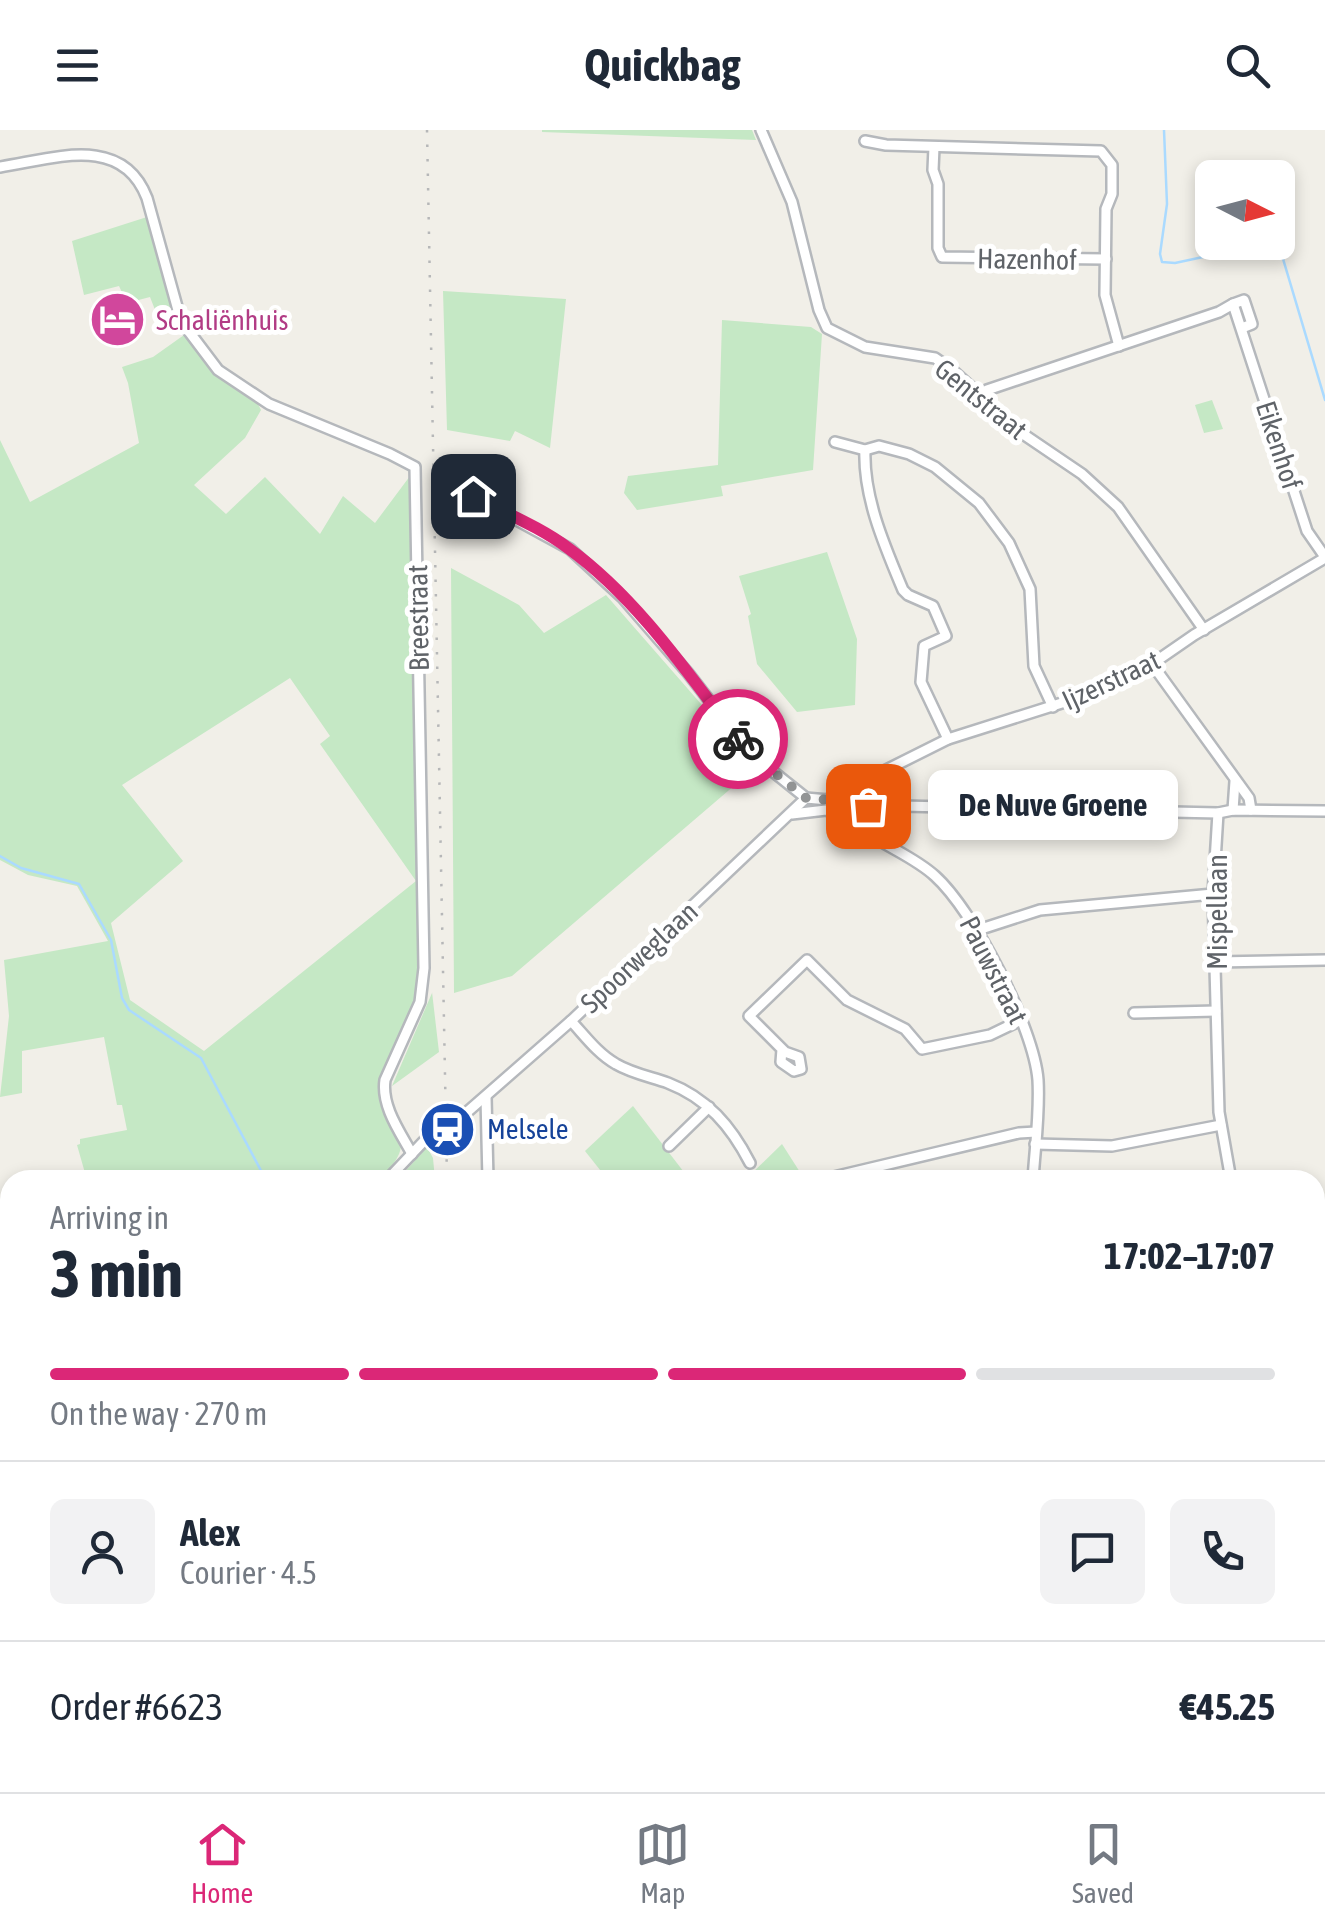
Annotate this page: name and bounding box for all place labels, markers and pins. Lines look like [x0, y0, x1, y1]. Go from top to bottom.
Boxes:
hotel icon: Schaliënhuis [87, 290, 147, 350]
place label: Schaliënhuis [156, 304, 288, 336]
pin [431, 454, 516, 539]
pin [826, 764, 911, 849]
callout: De Nuve Groene [928, 771, 1178, 841]
station icon: Melsele [418, 1099, 478, 1159]
place label: Melsele [487, 1113, 568, 1145]

